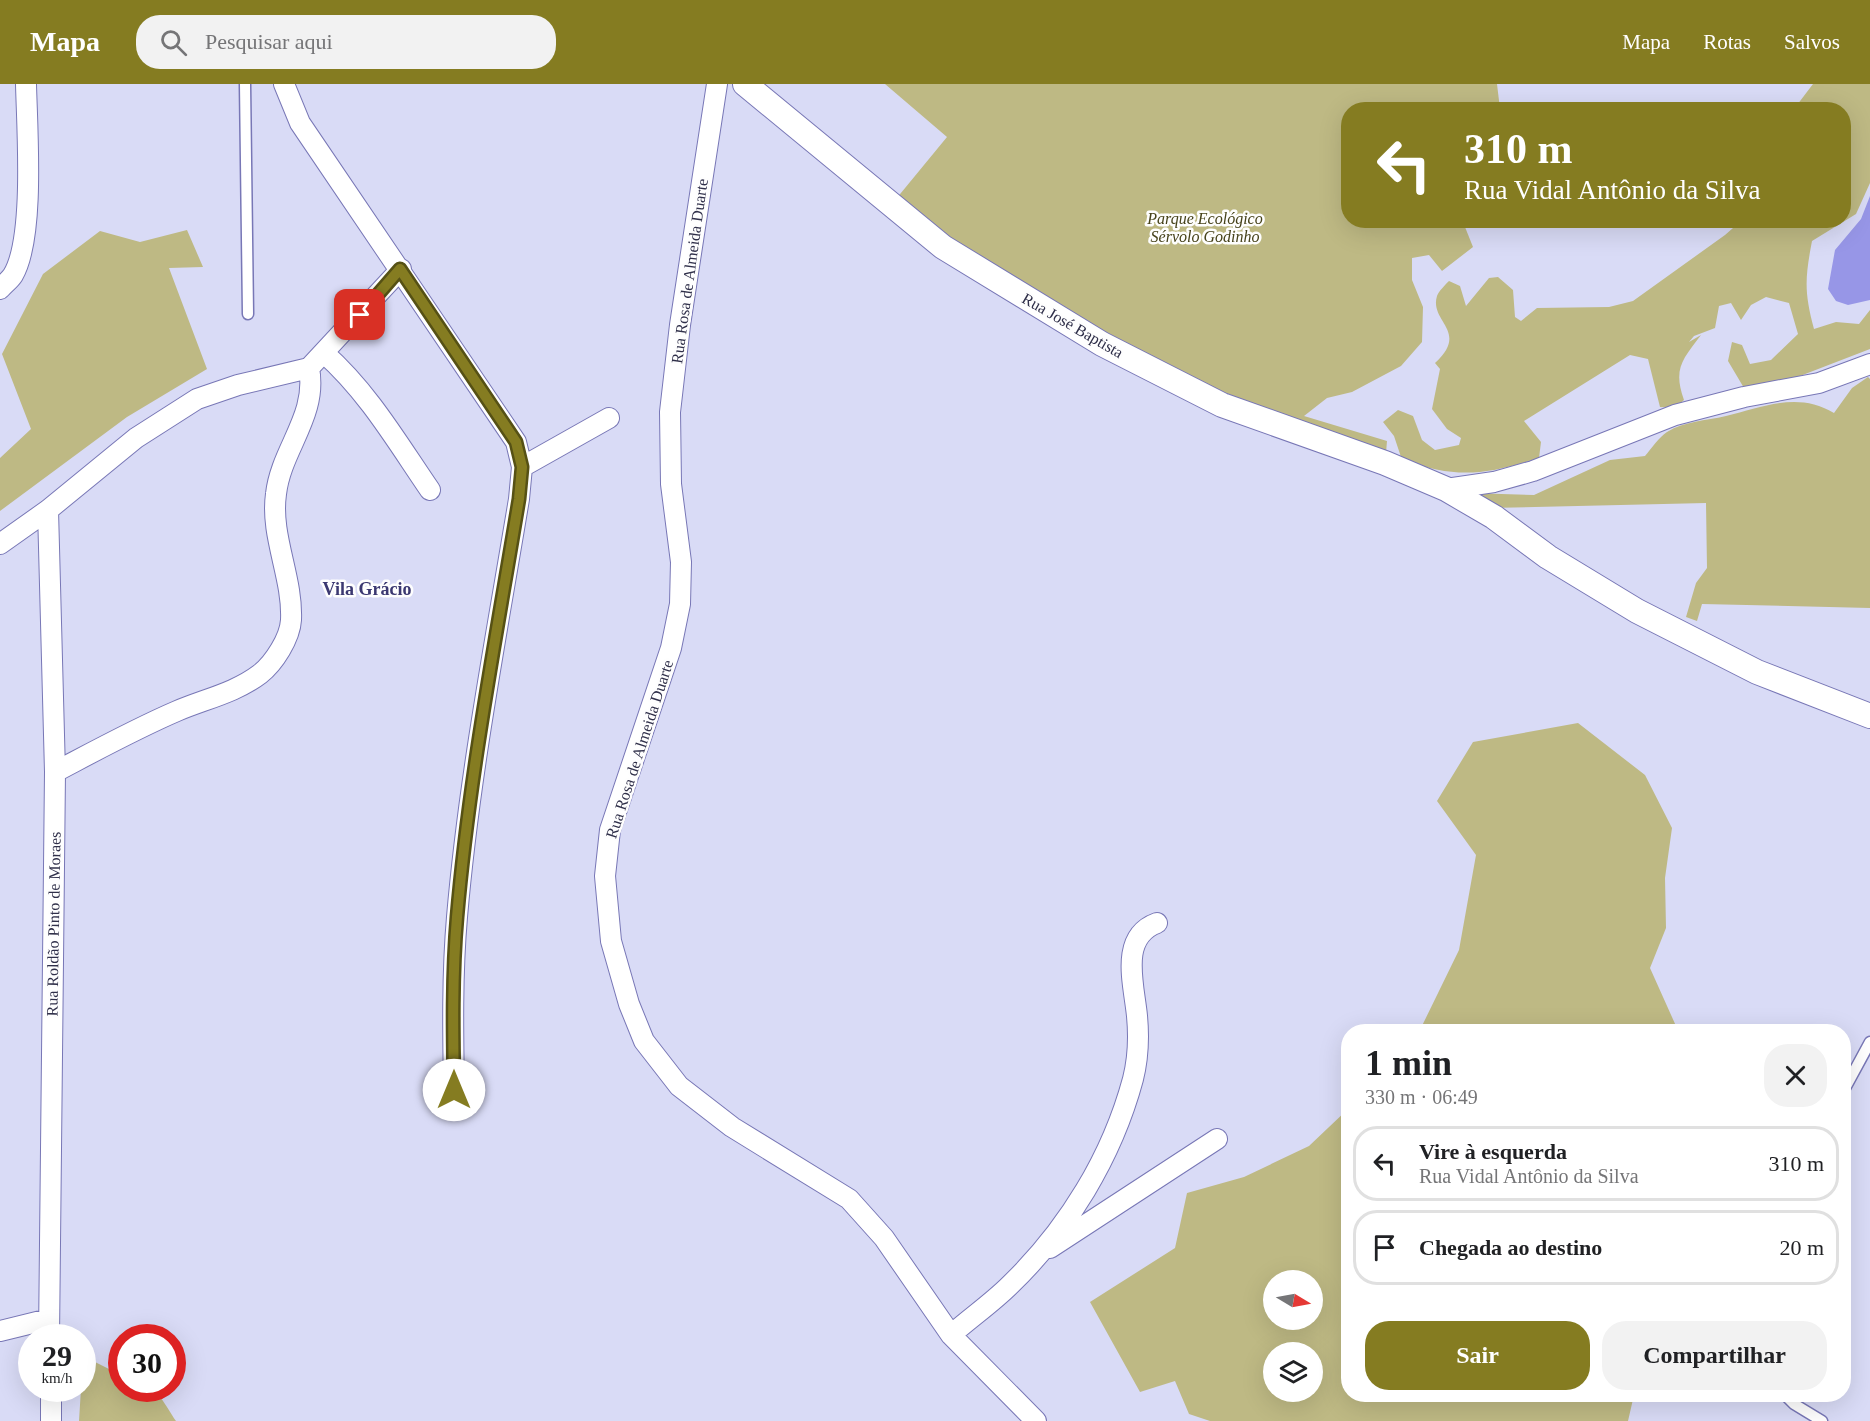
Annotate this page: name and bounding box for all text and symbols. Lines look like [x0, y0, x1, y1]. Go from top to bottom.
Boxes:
search box [136, 15, 556, 69]
text: Mapa [30, 26, 100, 57]
icon: search [157, 26, 190, 59]
text: Pesquisar aqui [205, 29, 333, 54]
text: Mapa [1622, 30, 1670, 54]
text: Rotas [1703, 30, 1751, 54]
text: Salvos [1784, 30, 1840, 54]
icon: left [1365, 126, 1443, 204]
text: 310 m [1464, 126, 1573, 172]
text: Rua Vidal Antônio da Silva [1464, 175, 1760, 205]
street label: Rua Rosa de Almeida Duarte [668, 177, 711, 365]
park label: Parque Ecológico Sérvolo Godinho [1146, 210, 1263, 245]
pin [334, 289, 385, 340]
street label: Rua José Baptista [1019, 290, 1126, 362]
icon: arrive [343, 298, 376, 331]
district label: Vila Grácio [323, 579, 411, 599]
street label: Rua Rosa de Almeida Duarte [603, 658, 676, 841]
street label: Rua Roldão Pinto de Moraes [43, 831, 64, 1017]
text: 1 min [1365, 1043, 1452, 1083]
button: close [1764, 1044, 1827, 1107]
position arrow [422, 1058, 486, 1122]
text: 330 m · 06:49 [1365, 1086, 1478, 1108]
text: Vire à esquerda [1419, 1139, 1567, 1164]
icon: left [1368, 1147, 1401, 1180]
text: 310 m [1768, 1151, 1824, 1176]
text: Rua Vidal Antônio da Silva [1419, 1165, 1639, 1187]
icon: arrive [1368, 1231, 1401, 1264]
text: Chegada ao destino [1419, 1235, 1602, 1260]
text: 20 m [1779, 1235, 1824, 1260]
north arrow [1263, 1270, 1323, 1330]
map controls [1263, 1270, 1323, 1402]
button: Sair [1365, 1321, 1590, 1390]
button: Compartilhar [1602, 1321, 1827, 1390]
speed limit sign: 30 [108, 1324, 186, 1402]
text: 29 [42, 1339, 72, 1372]
button: layers [1263, 1342, 1323, 1402]
text: km/h [42, 1370, 72, 1386]

